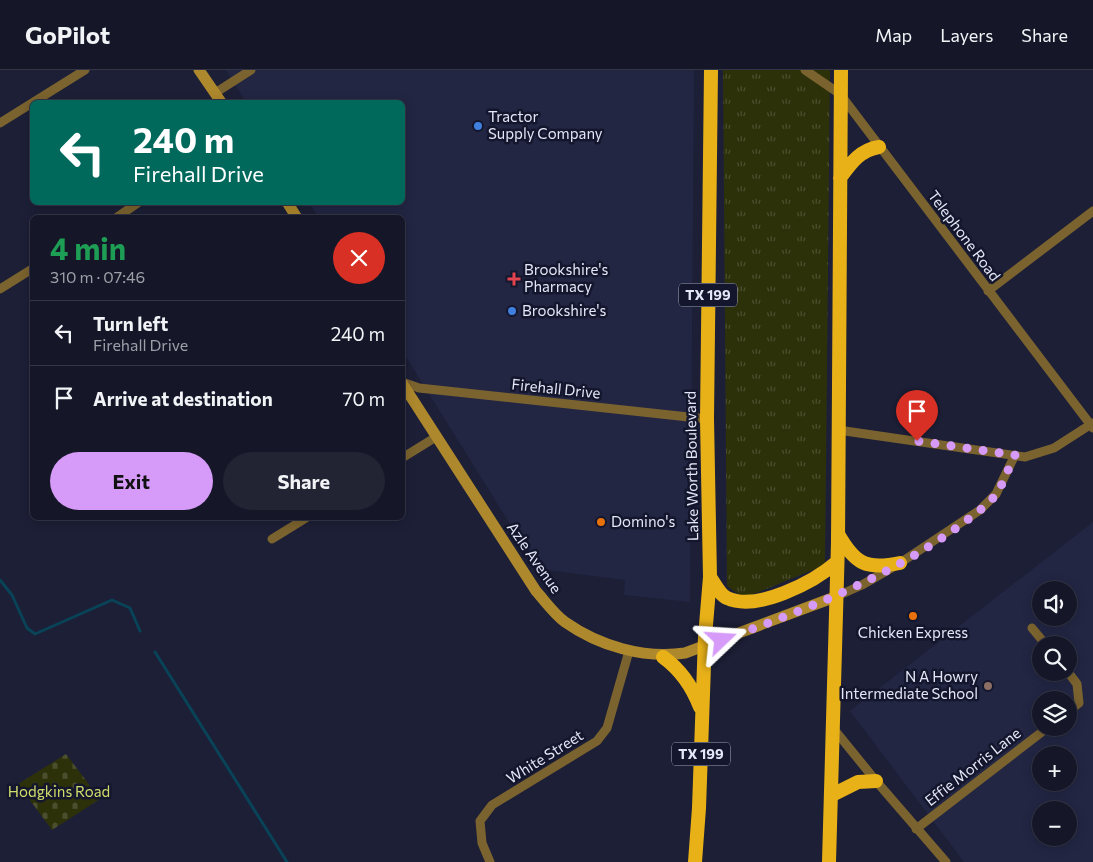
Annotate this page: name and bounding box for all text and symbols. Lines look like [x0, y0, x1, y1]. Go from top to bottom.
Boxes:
text: GoPilot [25, 20, 110, 49]
text: Map [875, 24, 912, 46]
text: Layers [940, 24, 993, 46]
text: Share [1021, 24, 1068, 46]
place label: Tractor Supply Company [488, 107, 603, 142]
text: 240 m [133, 117, 234, 160]
icon: left [50, 120, 115, 185]
marker: Tractor Supply Company [472, 120, 484, 132]
text: Firehall Drive [133, 160, 264, 187]
street label: Telephone Road [925, 186, 1005, 284]
text: 4 min [50, 229, 126, 266]
button: close [333, 232, 385, 284]
place label: Brookshire's Pharmacy [524, 260, 608, 295]
text: 310 m · 07:46 [50, 267, 145, 286]
marker: Brookshire's Pharmacy [508, 273, 520, 285]
road number: TX 199 [679, 284, 737, 306]
place label: Brookshire's [522, 301, 606, 319]
marker: Brookshire's [506, 305, 518, 317]
text: Turn left [93, 312, 168, 335]
icon: left [50, 319, 78, 347]
text: 240 m [331, 322, 385, 345]
text: Firehall Drive [93, 335, 188, 354]
street label: Firehall Drive [511, 374, 602, 402]
icon: arrive [50, 384, 78, 412]
text: Arrive at destination [93, 387, 273, 410]
text: 70 m [342, 387, 385, 410]
pin [896, 390, 938, 441]
street label: Lake Worth Boulevard [681, 391, 701, 541]
icon: arrive [903, 397, 931, 425]
button: Exit [50, 452, 213, 510]
button: Share [223, 452, 385, 510]
place label: Domino's [611, 512, 676, 530]
marker: Domino's [595, 516, 607, 528]
street label: Azle Avenue [504, 519, 566, 596]
map controls [1032, 581, 1077, 846]
button: sound [1032, 581, 1077, 626]
marker: Chicken Express [907, 610, 919, 622]
position arrow [695, 613, 747, 665]
place label: Chicken Express [858, 623, 968, 641]
button: search [1032, 636, 1077, 681]
place label: N A Howry Intermediate School [841, 667, 978, 702]
marker: N A Howry Intermediate School [982, 680, 994, 692]
button: layers [1032, 691, 1077, 736]
street label: Effie Morris Lane [921, 723, 1024, 809]
street label: White Street [503, 725, 586, 787]
road number: TX 199 [672, 742, 730, 766]
button: + [1032, 746, 1077, 791]
park label: Hodgkins Road [8, 782, 110, 800]
button: − [1032, 801, 1077, 846]

